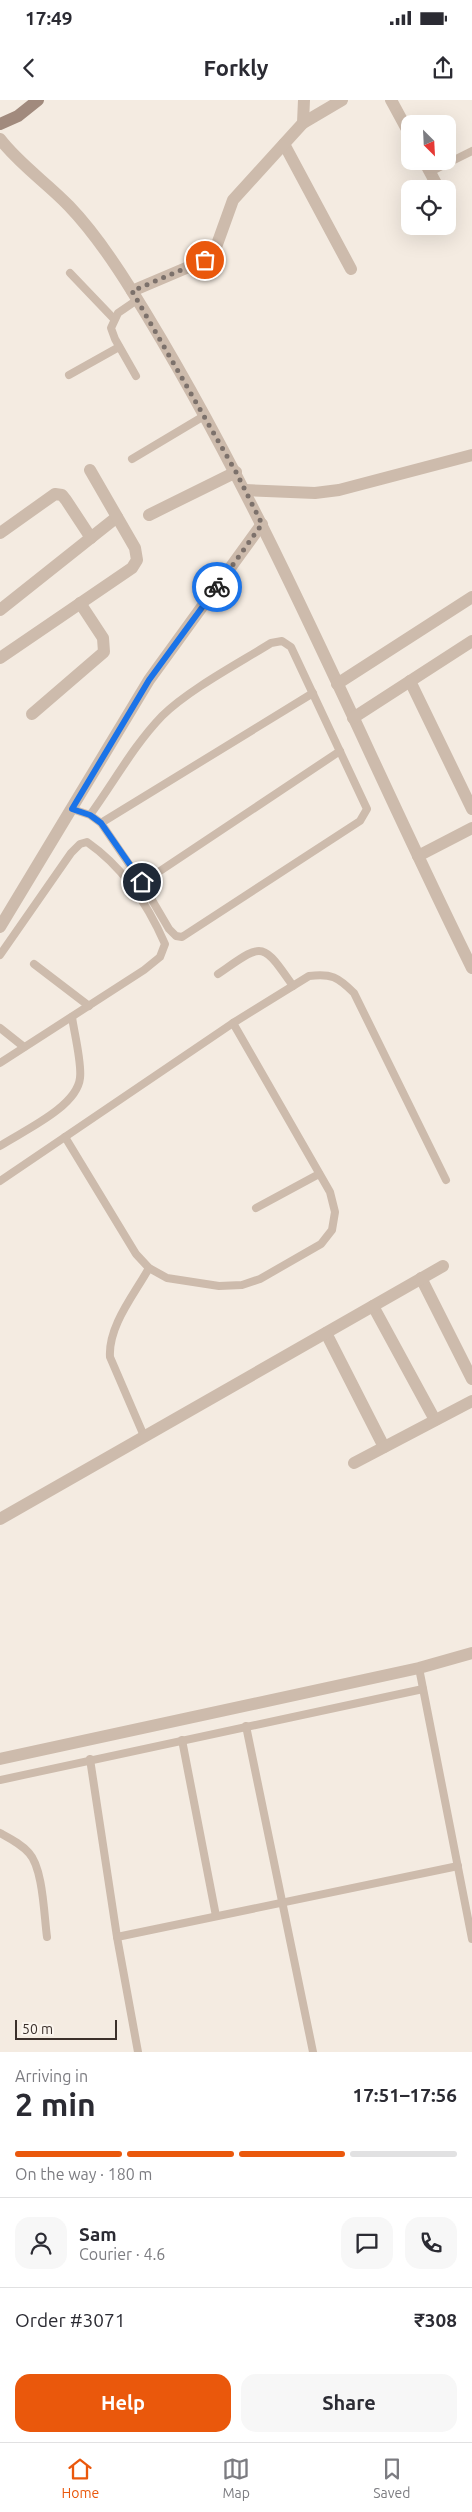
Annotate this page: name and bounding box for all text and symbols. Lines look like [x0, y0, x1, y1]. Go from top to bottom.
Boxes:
text: 17:49 [25, 7, 73, 29]
icon: back [15, 54, 43, 82]
icon: share [429, 54, 457, 82]
text: Forkly [204, 55, 268, 80]
north arrow [401, 115, 456, 170]
map controls [401, 115, 456, 235]
button: locate [401, 180, 456, 235]
pin [184, 239, 226, 281]
icon: bag [191, 246, 219, 274]
courier [192, 562, 242, 612]
icon: bike [203, 573, 231, 601]
pin [121, 861, 163, 903]
icon: home [128, 868, 156, 896]
scale bar [15, 2017, 118, 2040]
text: 50 m [22, 2021, 53, 2037]
text: Arriving in [15, 2067, 88, 2085]
text: 17:51–17:56 [352, 2084, 457, 2106]
text: 2 min [15, 2086, 96, 2122]
text: On the way · 180 m [15, 2165, 152, 2183]
button: person [15, 2217, 67, 2269]
button: chat [341, 2217, 393, 2269]
button: phone [405, 2217, 457, 2269]
text: Sam [79, 2223, 117, 2245]
text: Courier · 4.6 [79, 2245, 165, 2263]
text: Order #3071 [15, 2309, 125, 2331]
text: ₹308 [414, 2309, 457, 2331]
button: Help [15, 2374, 231, 2432]
button: Share [241, 2374, 457, 2432]
tab: Home [61, 2455, 99, 2501]
tab: Map [222, 2455, 250, 2501]
tab: Saved [373, 2455, 410, 2501]

